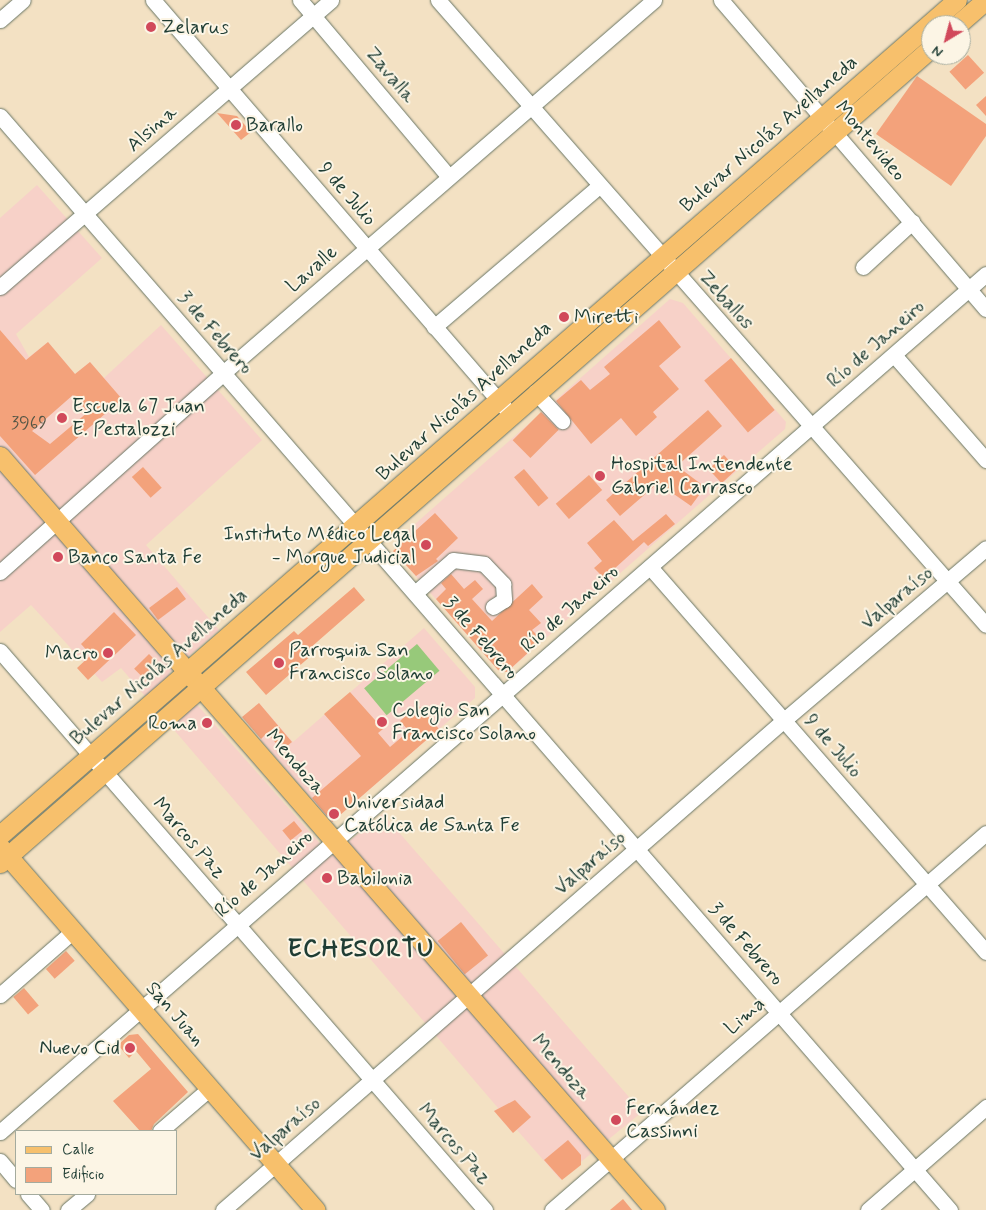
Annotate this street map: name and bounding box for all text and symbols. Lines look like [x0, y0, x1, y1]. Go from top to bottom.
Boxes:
place label: Zelarus [161, 15, 229, 39]
north arrow [921, 15, 971, 65]
marker: Zelarus [145, 21, 157, 33]
text: N [928, 41, 947, 61]
street label: Zavalla [360, 42, 420, 108]
street label: Bulevar Nicolás Avellaneda [676, 51, 862, 217]
street label: Montevideo [829, 96, 911, 186]
street label: Alsina [122, 101, 182, 157]
place label: Barallo [246, 113, 303, 137]
marker: Barallo [230, 119, 242, 131]
street label: 9 de Julio [312, 156, 382, 232]
street label: Lavalle [281, 240, 343, 298]
street label: Zeballos [693, 265, 759, 335]
street label: 3 de Febrero [171, 285, 259, 381]
street label: Río de Janeiro [823, 296, 929, 392]
place label: Miretti [574, 305, 638, 329]
marker: Miretti [558, 311, 570, 323]
street label: Bulevar Nicolás Avellaneda [373, 317, 555, 485]
place label: Escuela 67 Juan E. Pestalozzi [72, 394, 205, 441]
house number: 3969 [11, 412, 47, 434]
marker: Escuela 67 Juan E. Pestalozzi [56, 412, 68, 424]
place label: Hospital Intendente Gabriel Carrasco [611, 452, 789, 499]
marker: Hospital Intendente Gabriel Carrasco [593, 469, 607, 483]
place label: Instituto Médico Legal - Morgue Judicial [225, 522, 416, 569]
marker: Instituto Médico Legal - Morgue Judicial [420, 539, 432, 551]
place label: Banco Santa Fe [68, 545, 201, 569]
marker: Banco Santa Fe [52, 551, 64, 563]
street label: Río de Janeiro [517, 561, 623, 657]
street label: Valparaíso [856, 561, 938, 635]
street label: Bulevar Nicolás Avellaneda [66, 584, 252, 750]
street label: 3 de Febrero [437, 590, 525, 686]
place label: Parroquia San Francisco Solano [289, 639, 433, 686]
place label: Macro [45, 641, 98, 665]
marker: Macro [102, 647, 114, 659]
marker: Parroquia San Francisco Solano [273, 657, 285, 669]
place label: Colegio San Francisco Solano [392, 698, 536, 745]
street label: 9 de Julio [798, 708, 868, 784]
place label: Roma [148, 711, 197, 735]
marker: Colegio San Francisco Solano [376, 716, 388, 728]
marker: Roma [201, 717, 213, 729]
street label: Mendoza [260, 724, 330, 800]
place label: Universidad Católica de Santa Fe [344, 790, 521, 837]
street label: Marcos Paz [148, 793, 230, 883]
marker: Universidad Católica de Santa Fe [328, 808, 340, 820]
street label: Valparaíso [549, 825, 631, 901]
street label: Río de Janeiro [211, 826, 317, 922]
place label: Babilonia [337, 866, 412, 890]
marker: Babilonia [321, 872, 333, 884]
street label: 3 de Febrero [702, 896, 790, 992]
district label: ECHESORTU [285, 935, 437, 965]
street label: San Juan [140, 976, 210, 1052]
street label: Lima [720, 992, 770, 1040]
street label: Mendoza [526, 1029, 596, 1105]
place label: Nuevo Cid [37, 1036, 120, 1060]
marker: Nuevo Cid [124, 1042, 136, 1054]
street label: Valparaíso [244, 1091, 326, 1167]
place label: Fernández Cassinni [626, 1096, 719, 1143]
street label: Marcos Paz [413, 1099, 495, 1189]
marker: Fernández Cassinni [610, 1114, 622, 1126]
legend [15, 1130, 178, 1195]
text: Calle [62, 1140, 94, 1160]
text: Edificio [62, 1165, 104, 1185]

